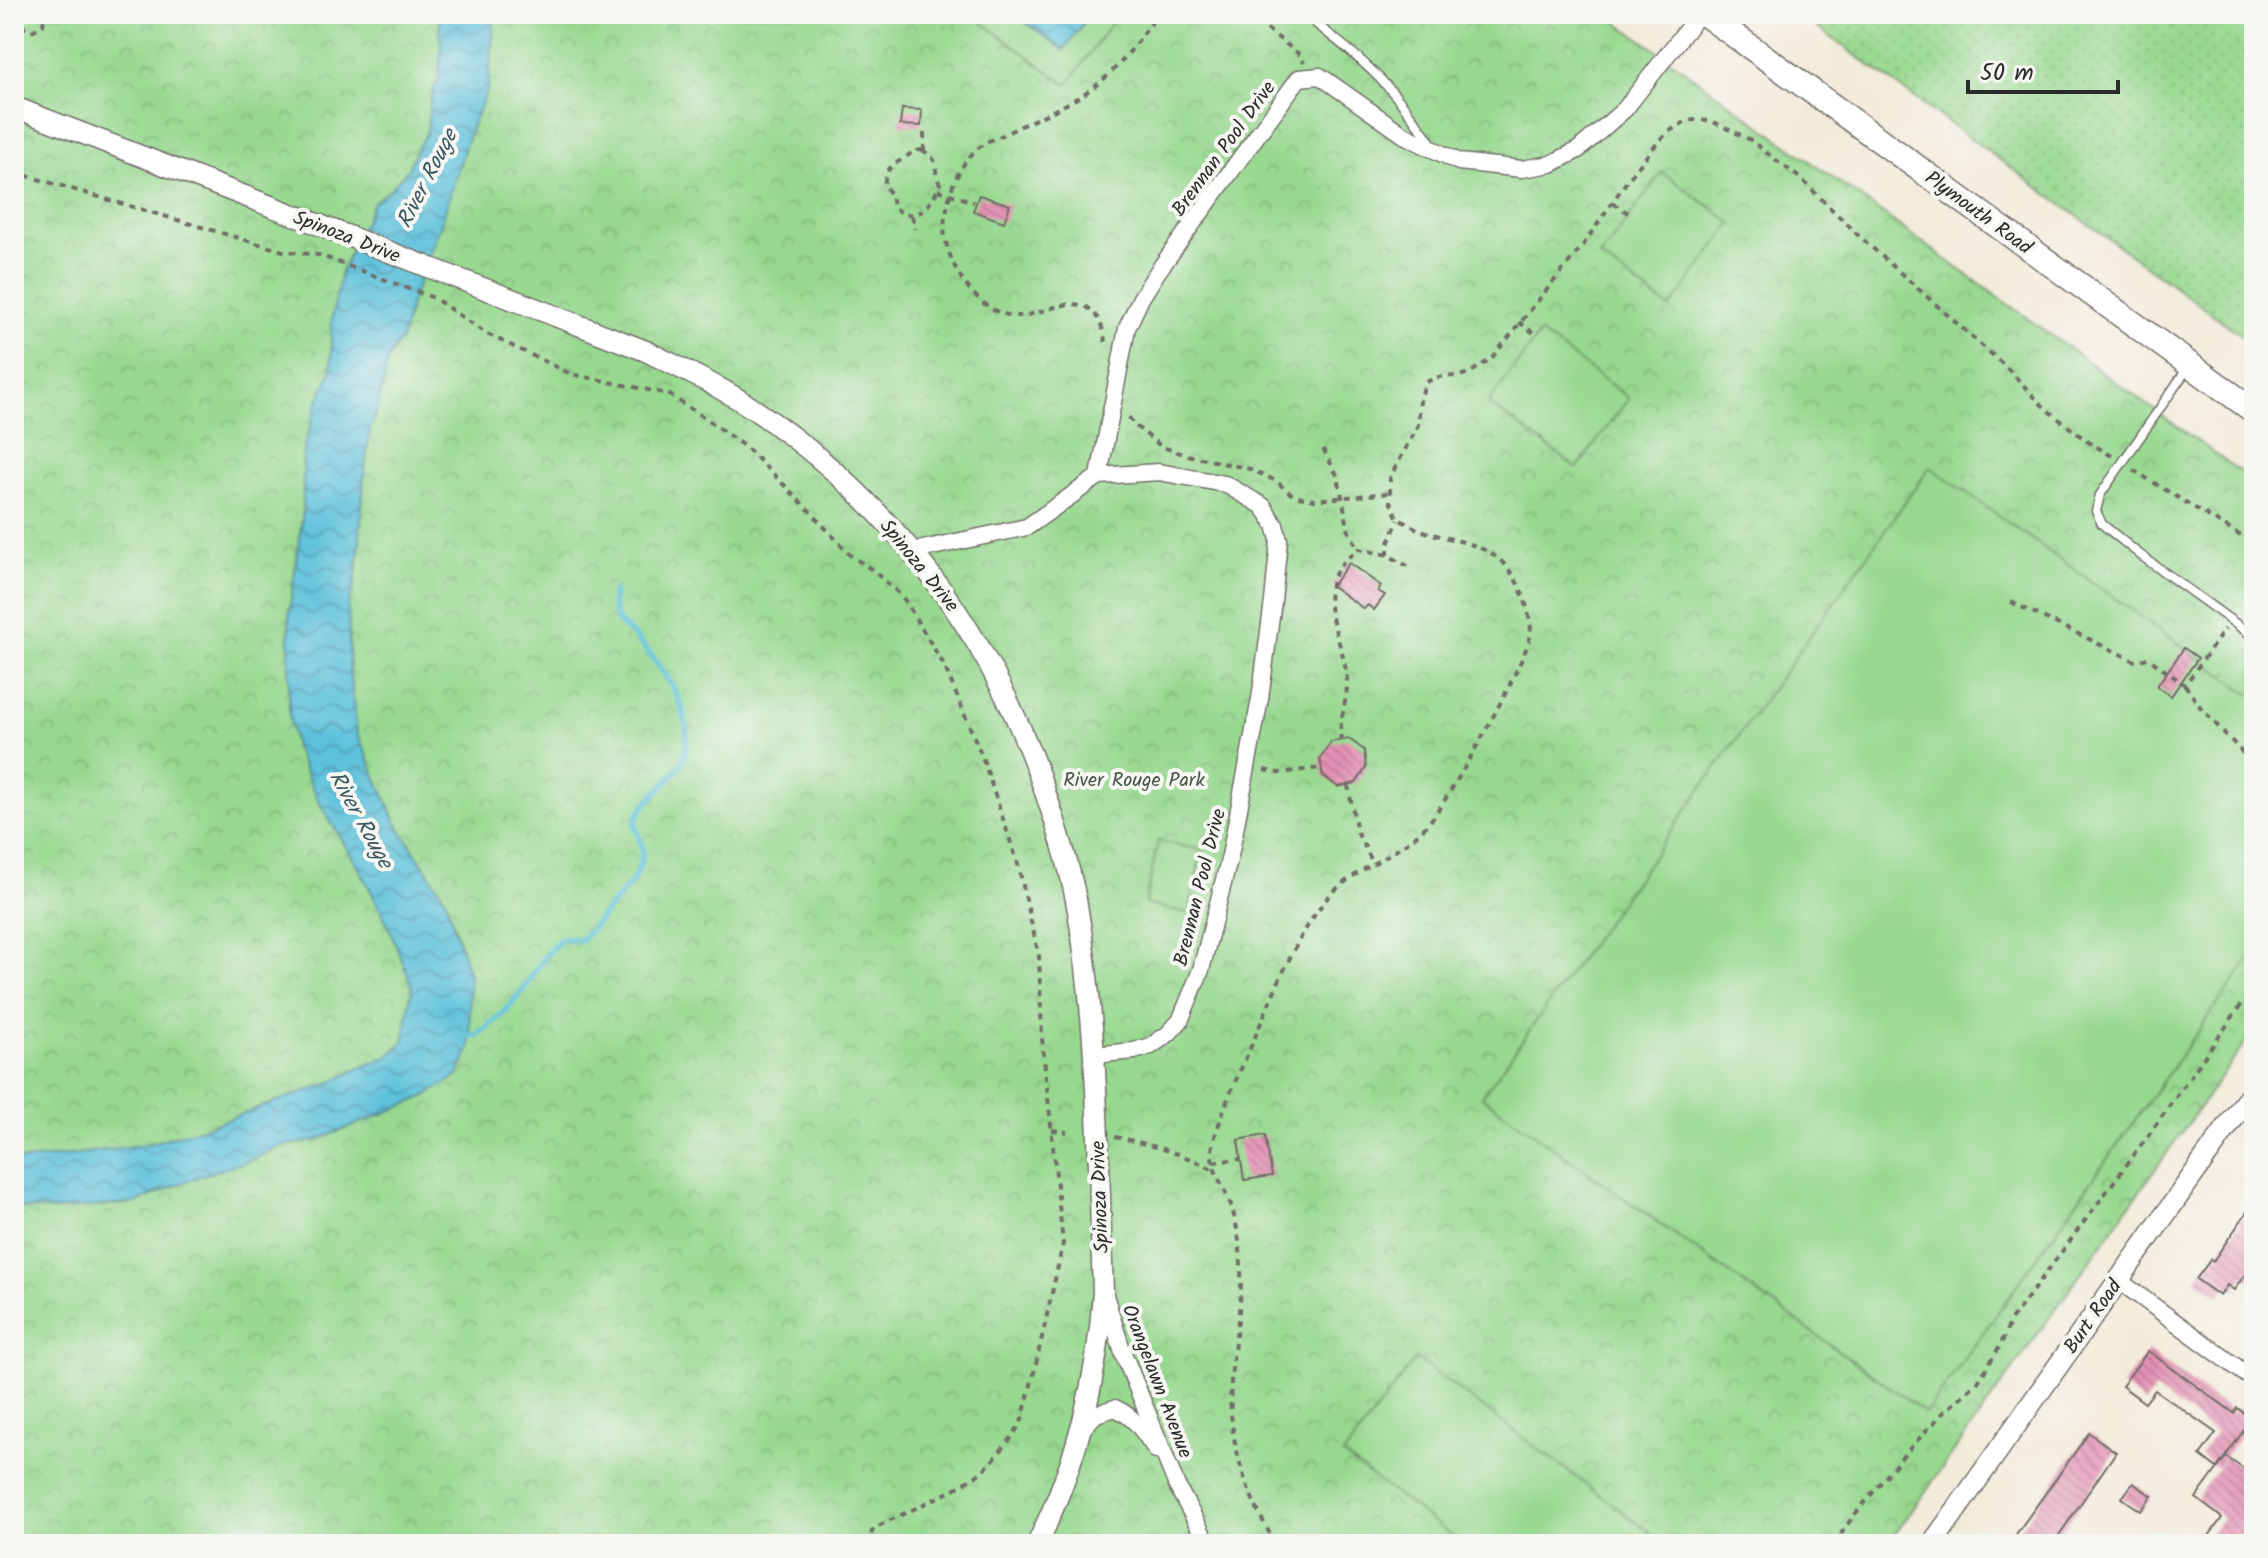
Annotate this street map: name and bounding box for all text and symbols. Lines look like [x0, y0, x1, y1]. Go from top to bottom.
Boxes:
scale bar [1968, 44, 2118, 94]
text: 50 m [1980, 54, 2034, 93]
street label: Brennan Pool Drive [1164, 74, 1285, 224]
water label: River Rouge [388, 122, 469, 235]
street label: Plymouth Road [1917, 164, 2039, 264]
street label: Spinoza Drive [288, 203, 405, 273]
street label: Spinoza Drive [871, 512, 966, 620]
water label: River Rouge [319, 765, 402, 877]
park label: River Rouge Park [1063, 765, 1205, 797]
street label: Brennan Pool Drive [1166, 805, 1236, 970]
street label: Spinoza Drive [1083, 1140, 1119, 1254]
street label: Burt Road [2056, 1272, 2132, 1361]
street label: Orangelawn Avenue [1112, 1300, 1200, 1463]

